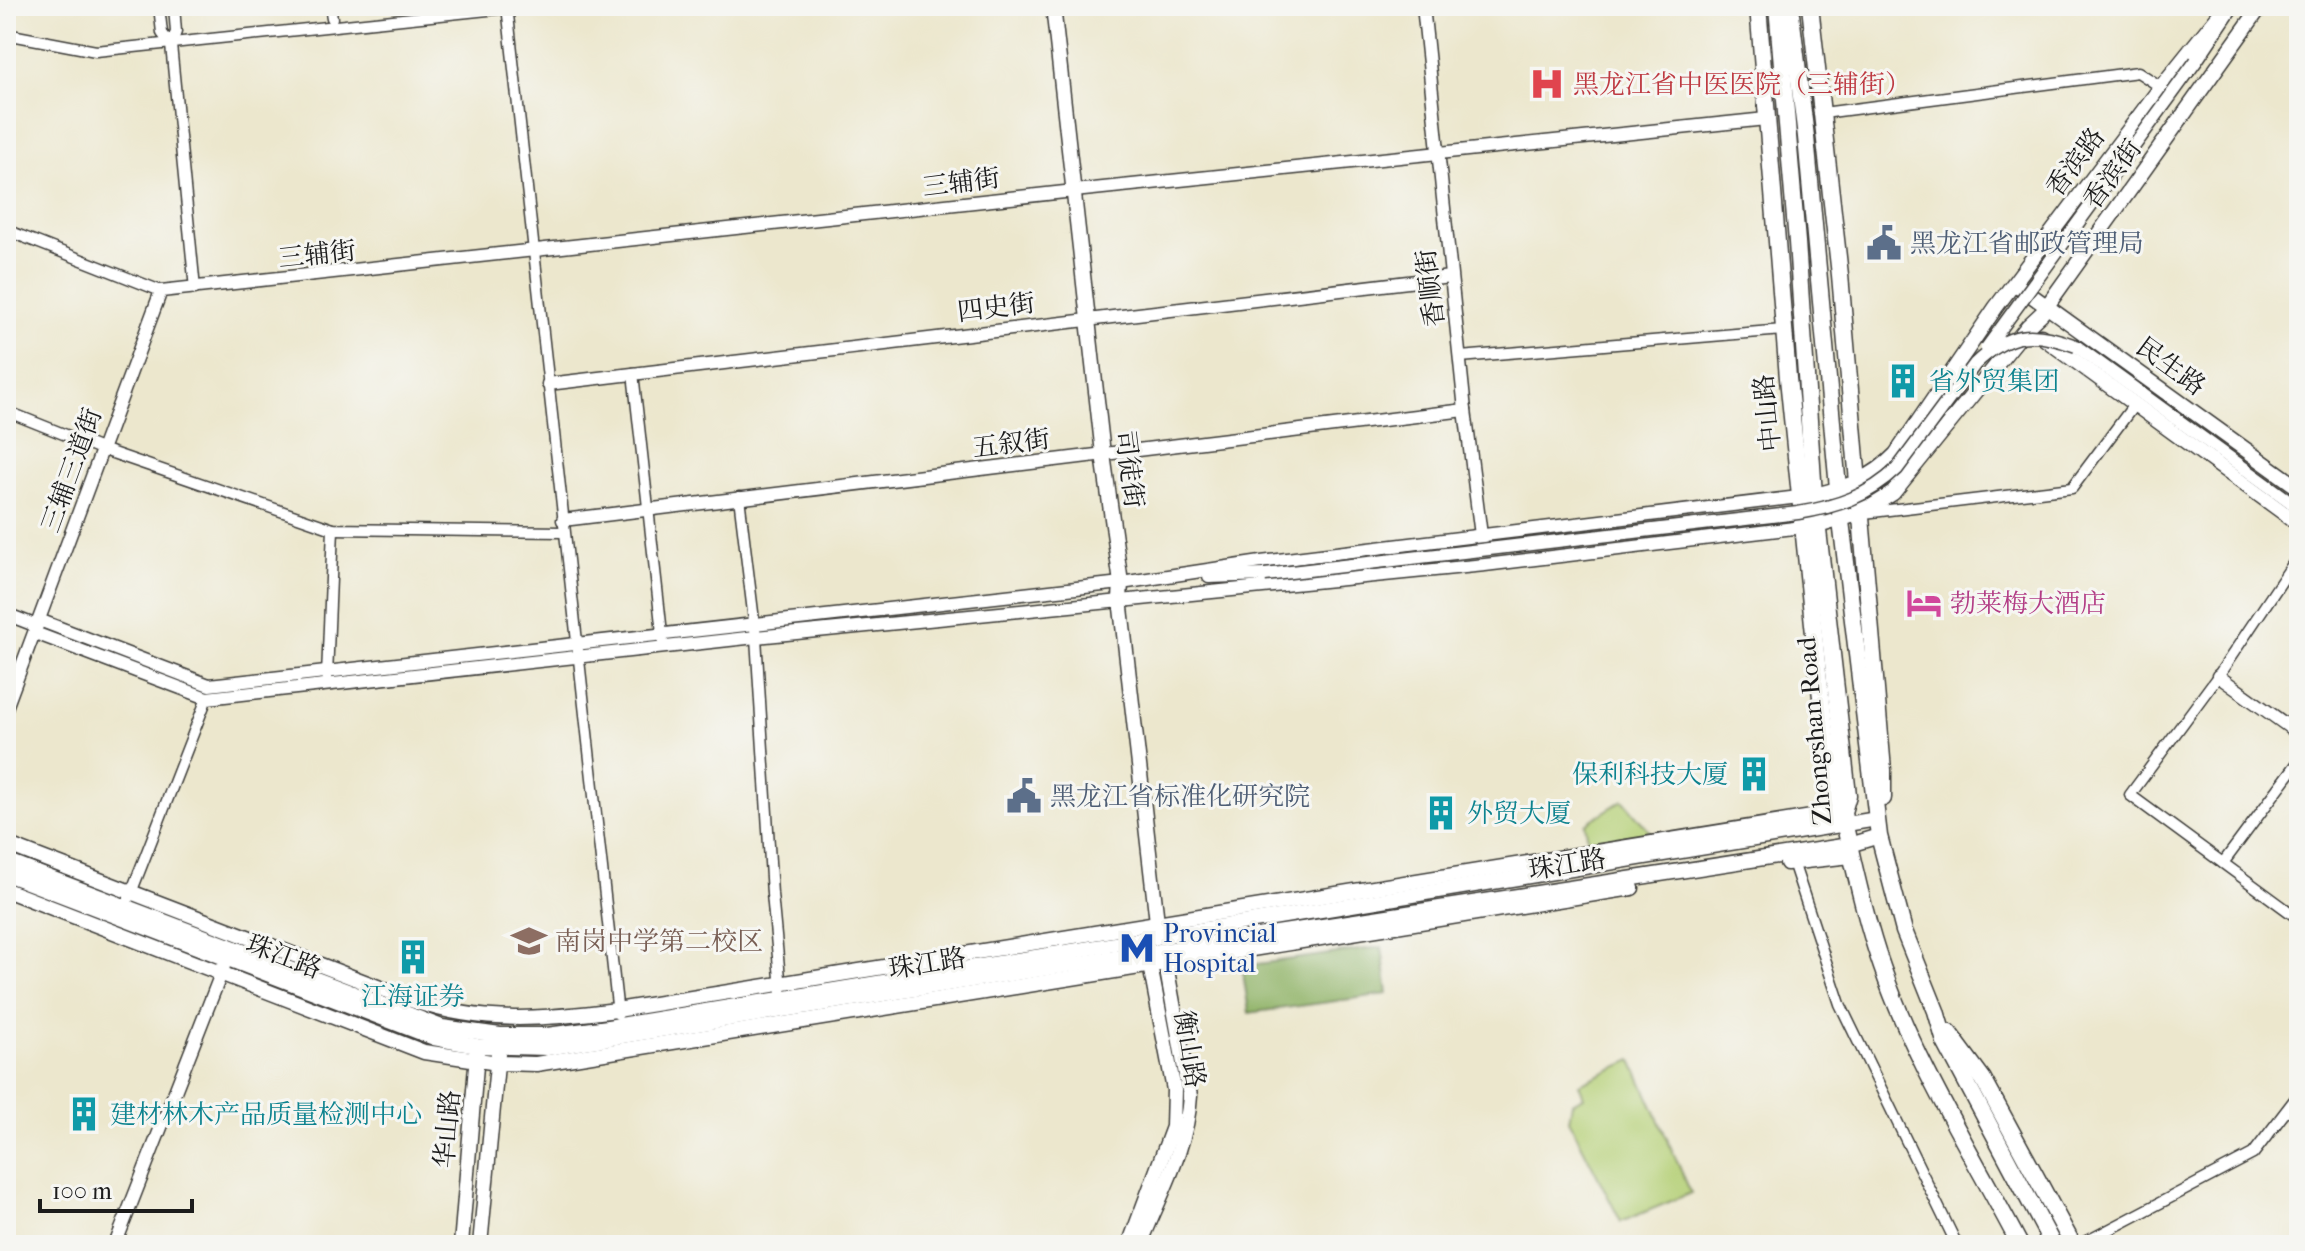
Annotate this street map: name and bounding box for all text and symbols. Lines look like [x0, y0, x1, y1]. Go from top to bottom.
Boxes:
hospital icon: 黑龙江省中医医院（三辅街） [1528, 65, 1566, 103]
place label: 黑龙江省中医医院（三辅街） [1573, 69, 1911, 100]
street label: 香滨路 [2040, 122, 2111, 203]
street label: 香滨街 [2077, 134, 2148, 215]
street label: 三辅街 [920, 162, 1002, 203]
public building icon: 黑龙江省邮政管理局 [1865, 224, 1903, 262]
place label: 黑龙江省邮政管理局 [1910, 228, 2144, 259]
street label: 三辅街 [277, 235, 357, 274]
street label: 香顺街 [1410, 247, 1451, 329]
street label: 四史街 [955, 287, 1037, 328]
street label: 民生路 [2130, 331, 2211, 402]
building icon: 省外贸集团 [1884, 362, 1922, 400]
place label: 省外贸集团 [1929, 366, 2059, 397]
street label: 中山路 [1748, 373, 1787, 453]
street label: 三辅三道街 [35, 404, 108, 537]
street label: 五叙街 [970, 423, 1052, 464]
street label: 司徒街 [1109, 428, 1150, 510]
hotel icon: 勃莱梅大酒店 [1905, 584, 1943, 622]
place label: 勃莱梅大酒店 [1950, 588, 2106, 619]
street label: Zhongshan Road [1791, 635, 1838, 826]
building icon: 保利科技大厦 [1735, 755, 1773, 793]
place label: 保利科技大厦 [1572, 759, 1728, 790]
public building icon: 黑龙江省标准化研究院 [1005, 777, 1043, 815]
place label: 黑龙江省标准化研究院 [1050, 781, 1310, 812]
building icon: 外贸大厦 [1422, 794, 1460, 832]
place label: 外贸大厦 [1467, 798, 1571, 829]
street label: 珠江路 [1526, 843, 1608, 886]
place label: Provincial Hospital [1163, 918, 1276, 979]
school or university icon: 南岗中学第二校区 [510, 922, 548, 960]
place label: 南岗中学第二校区 [555, 926, 763, 957]
street label: 珠江路 [242, 928, 326, 985]
metro station icon: Provincial Hospital [1118, 929, 1156, 967]
building icon: 江海证券 [394, 938, 432, 976]
street label: 珠江路 [886, 942, 968, 985]
place label: 江海证券 [361, 981, 465, 1012]
street label: 衡山路 [1168, 1008, 1211, 1090]
street label: 华山路 [429, 1089, 466, 1169]
building icon: 建材林木产品质量检测中心 [65, 1095, 103, 1133]
place label: 建材林木产品质量检测中心 [110, 1099, 422, 1130]
scale bar [40, 1163, 192, 1213]
text: 100 m [52, 1177, 112, 1205]

